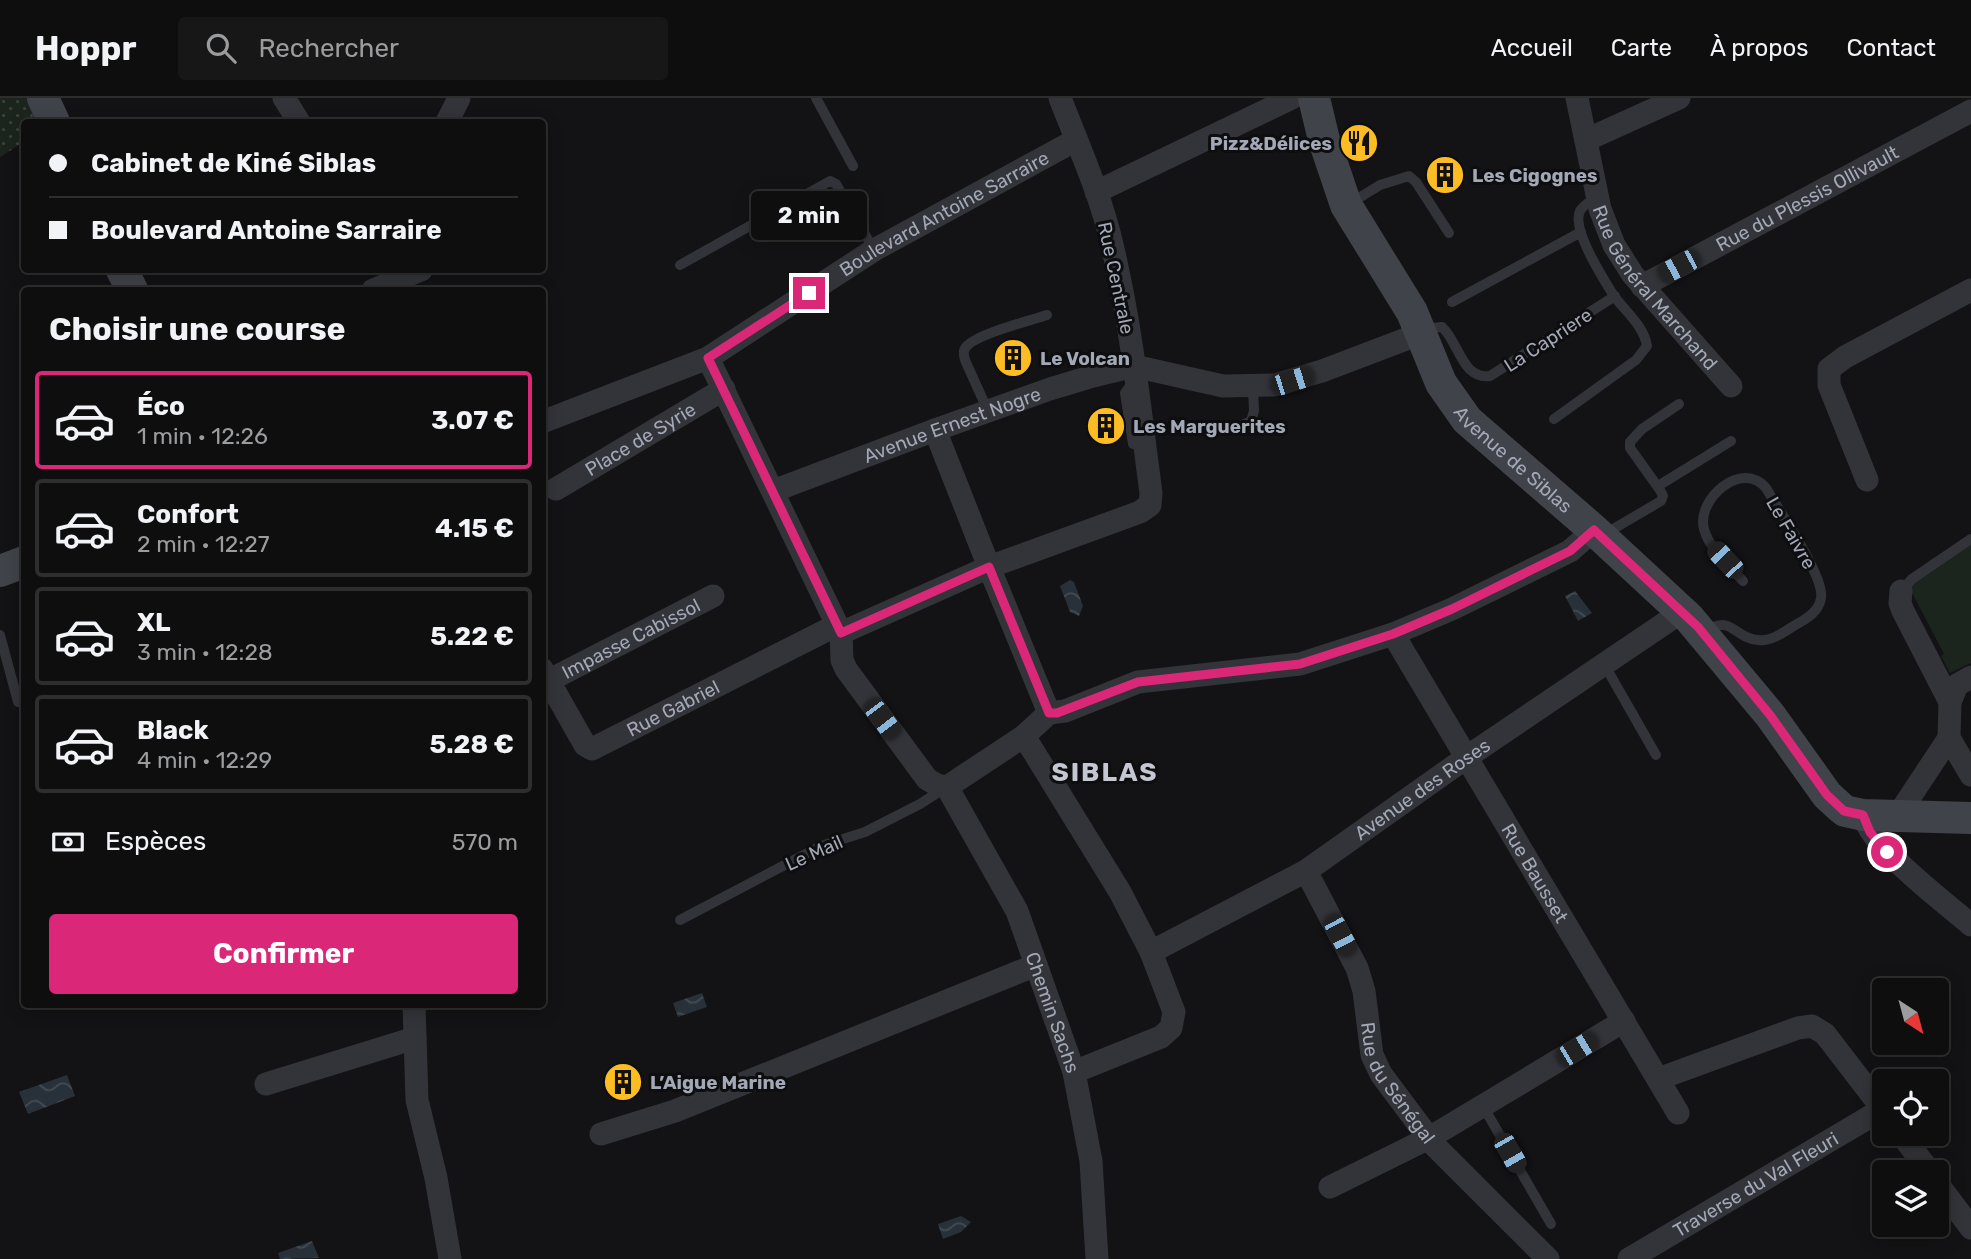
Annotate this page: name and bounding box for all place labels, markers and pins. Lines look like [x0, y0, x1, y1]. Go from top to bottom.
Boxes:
restaurant icon: Pizz&Délices [1338, 122, 1380, 164]
place label: Pizz&Délices [1210, 132, 1332, 155]
building icon: Les Cigognes [1424, 154, 1466, 196]
place label: Les Cigognes [1472, 164, 1598, 187]
building icon: Le Volcan [992, 337, 1034, 379]
place label: Le Volcan [1040, 347, 1130, 370]
building icon: Les Marguerites [1085, 405, 1127, 447]
place label: Les Marguerites [1133, 415, 1286, 438]
building icon: L’Aigue Marine [602, 1061, 644, 1103]
place label: L’Aigue Marine [650, 1071, 786, 1094]

